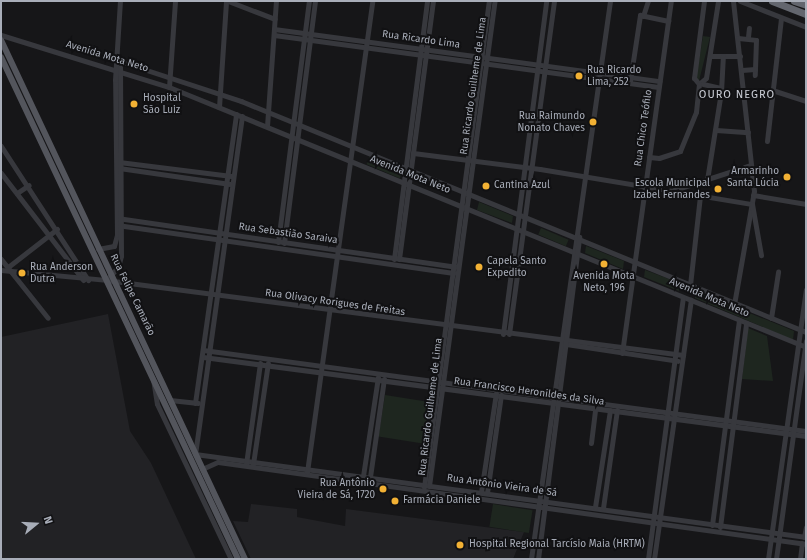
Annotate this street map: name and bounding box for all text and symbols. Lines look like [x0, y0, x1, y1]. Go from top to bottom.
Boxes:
street label: Rua Ricardo Guilheme de Lima [458, 16, 490, 156]
street label: Rua Ricardo Lima [381, 29, 461, 51]
street label: Avenida Mota Neto [64, 39, 150, 75]
place label: Rua Ricardo Lima, 252 [587, 64, 641, 88]
marker: Rua Ricardo Lima, 252 [574, 71, 584, 81]
district label: OURO NEGRO [699, 88, 775, 102]
street label: Rua Chico Teófilo [633, 89, 655, 167]
place label: Hospital São Luiz [143, 92, 181, 116]
marker: Hospital São Luiz [128, 98, 140, 110]
place label: Rua Raimundo Nonato Chaves [517, 110, 585, 134]
marker: Rua Raimundo Nonato Chaves [588, 117, 598, 127]
street label: Avenida Mota Neto [368, 153, 452, 197]
place label: Armarinho Santa Lúcia [727, 165, 779, 188]
marker: Armarinho Santa Lúcia [782, 172, 792, 182]
place label: Escola Municipal Izabel Fernandes [633, 177, 710, 200]
place label: Cantina Azul [494, 180, 550, 192]
marker: Cantina Azul [481, 181, 491, 191]
marker: Escola Municipal Izabel Fernandes [713, 184, 723, 194]
street label: Rua Sebastião Saraiva [238, 221, 338, 247]
street label: Rua Felipe Camarão [107, 252, 157, 338]
place label: Capela Santo Expedito [487, 255, 546, 278]
marker: Avenida Mota Neto, 196 [599, 259, 609, 269]
place label: Rua Anderson Dutra [30, 261, 93, 284]
marker: Capela Santo Expedito [474, 262, 484, 272]
marker: Rua Anderson Dutra [17, 268, 27, 278]
place label: Avenida Mota Neto, 196 [573, 270, 635, 294]
street label: Avenida Mota Neto [667, 276, 751, 320]
street label: Rua Olivacy Rorigues de Freitas [264, 287, 406, 319]
street label: Rua Ricardo Guilheme de Lima [417, 337, 445, 477]
street label: Rua Francisco Heronildes da Silva [453, 375, 605, 409]
street label: Rua Antônio Vieira de Sá [446, 472, 558, 500]
place label: Rua Antônio Vieira de Sá, 1720 [298, 477, 375, 500]
marker: Rua Antônio Vieira de Sá, 1720 [378, 484, 388, 494]
place label: Farmácia Daniele [403, 495, 481, 507]
marker: Farmácia Daniele [390, 496, 400, 506]
north arrow [16, 504, 56, 544]
text: N [41, 515, 55, 526]
marker: Hospital Regional Tarcísio Maia (HRTM) [454, 539, 466, 551]
place label: Hospital Regional Tarcísio Maia (HRTM) [469, 539, 645, 551]

